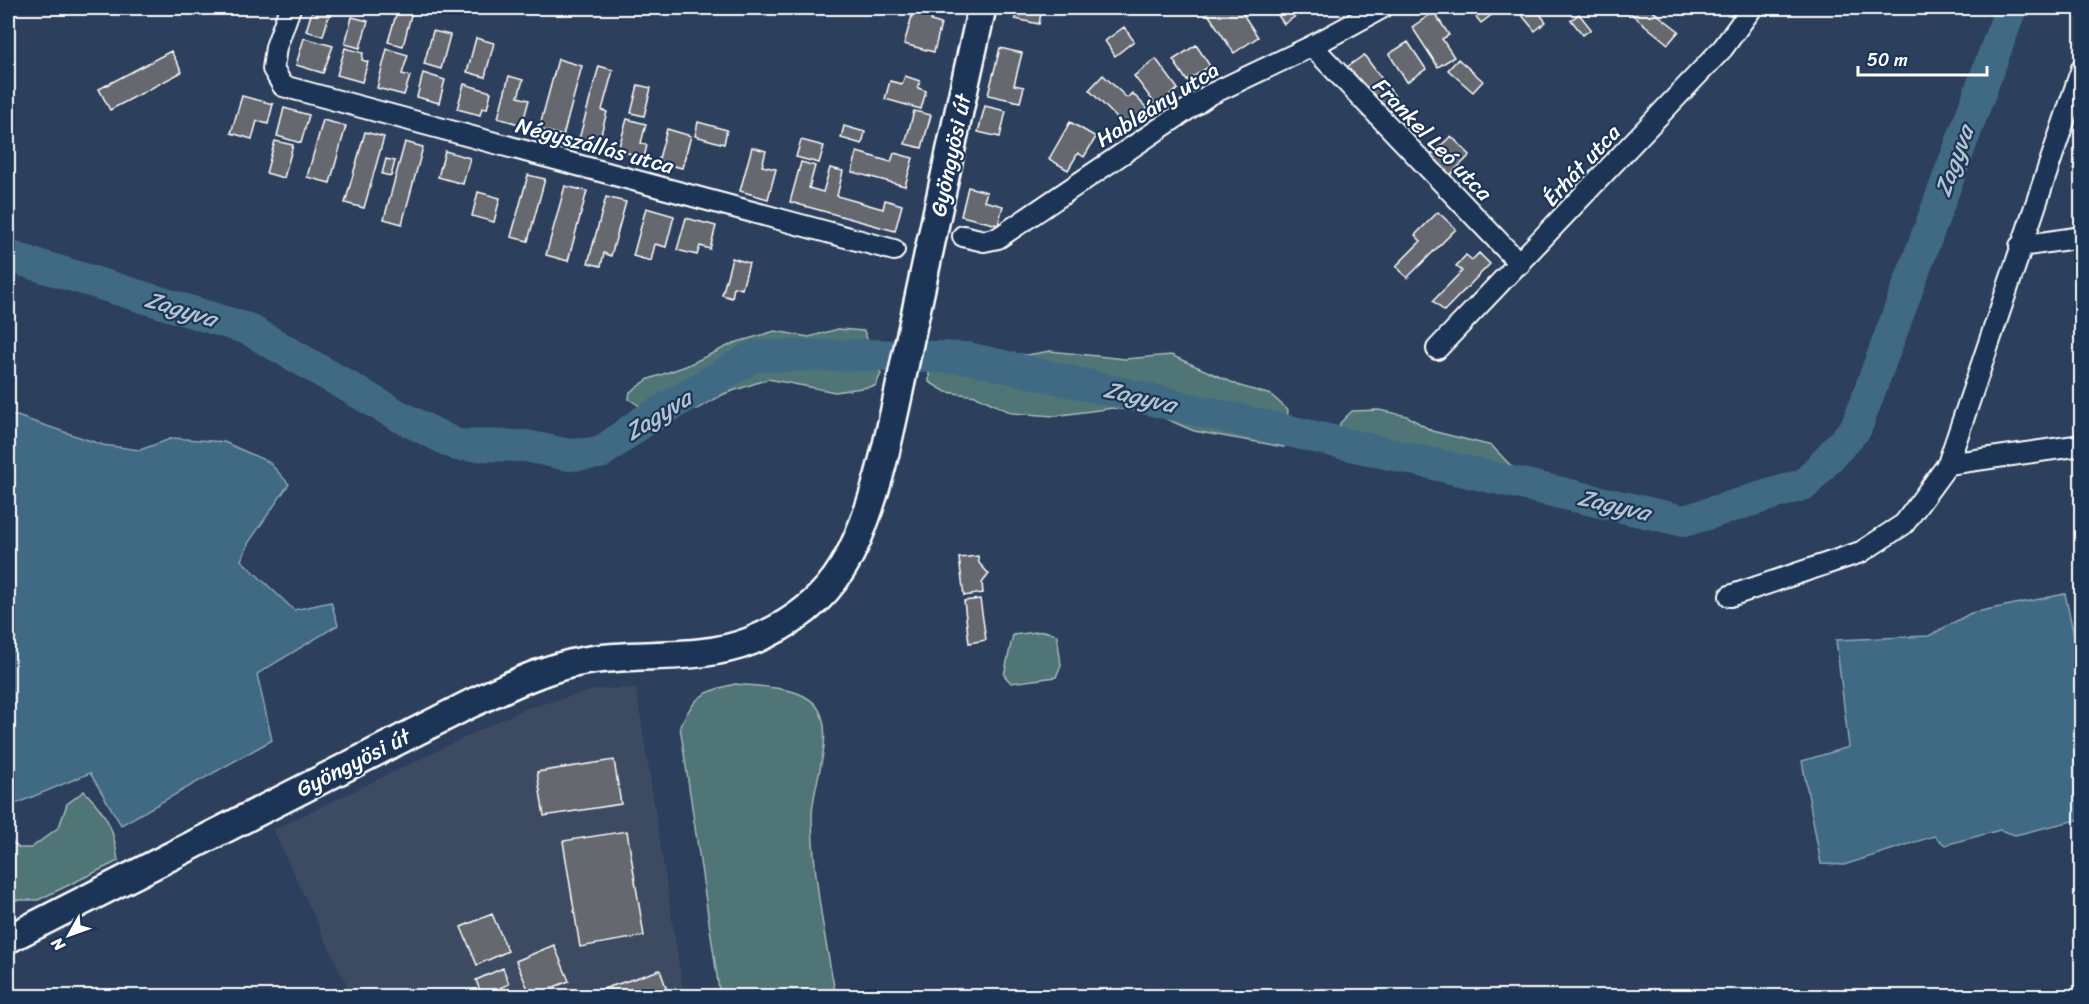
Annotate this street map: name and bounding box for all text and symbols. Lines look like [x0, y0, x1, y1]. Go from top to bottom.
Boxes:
scale bar [1858, 39, 1987, 77]
text: 50 m [1867, 44, 1908, 76]
street label: Hableány utca [1088, 51, 1227, 158]
street label: Frankel Leó utca [1363, 68, 1503, 211]
street label: Gyöngyösi út [918, 89, 983, 220]
street label: Négyszállás utca [511, 106, 679, 186]
street label: Érhát utca [1532, 114, 1631, 216]
water label: Zagyva [1922, 117, 1987, 202]
water label: Zagyva [140, 278, 225, 341]
water label: Zagyva [1100, 368, 1183, 426]
water label: Zagyva [616, 376, 703, 452]
water label: Zagyva [1574, 476, 1657, 534]
street label: Gyöngyösi út [289, 716, 419, 808]
north arrow [39, 905, 99, 965]
text: N [43, 930, 73, 959]

